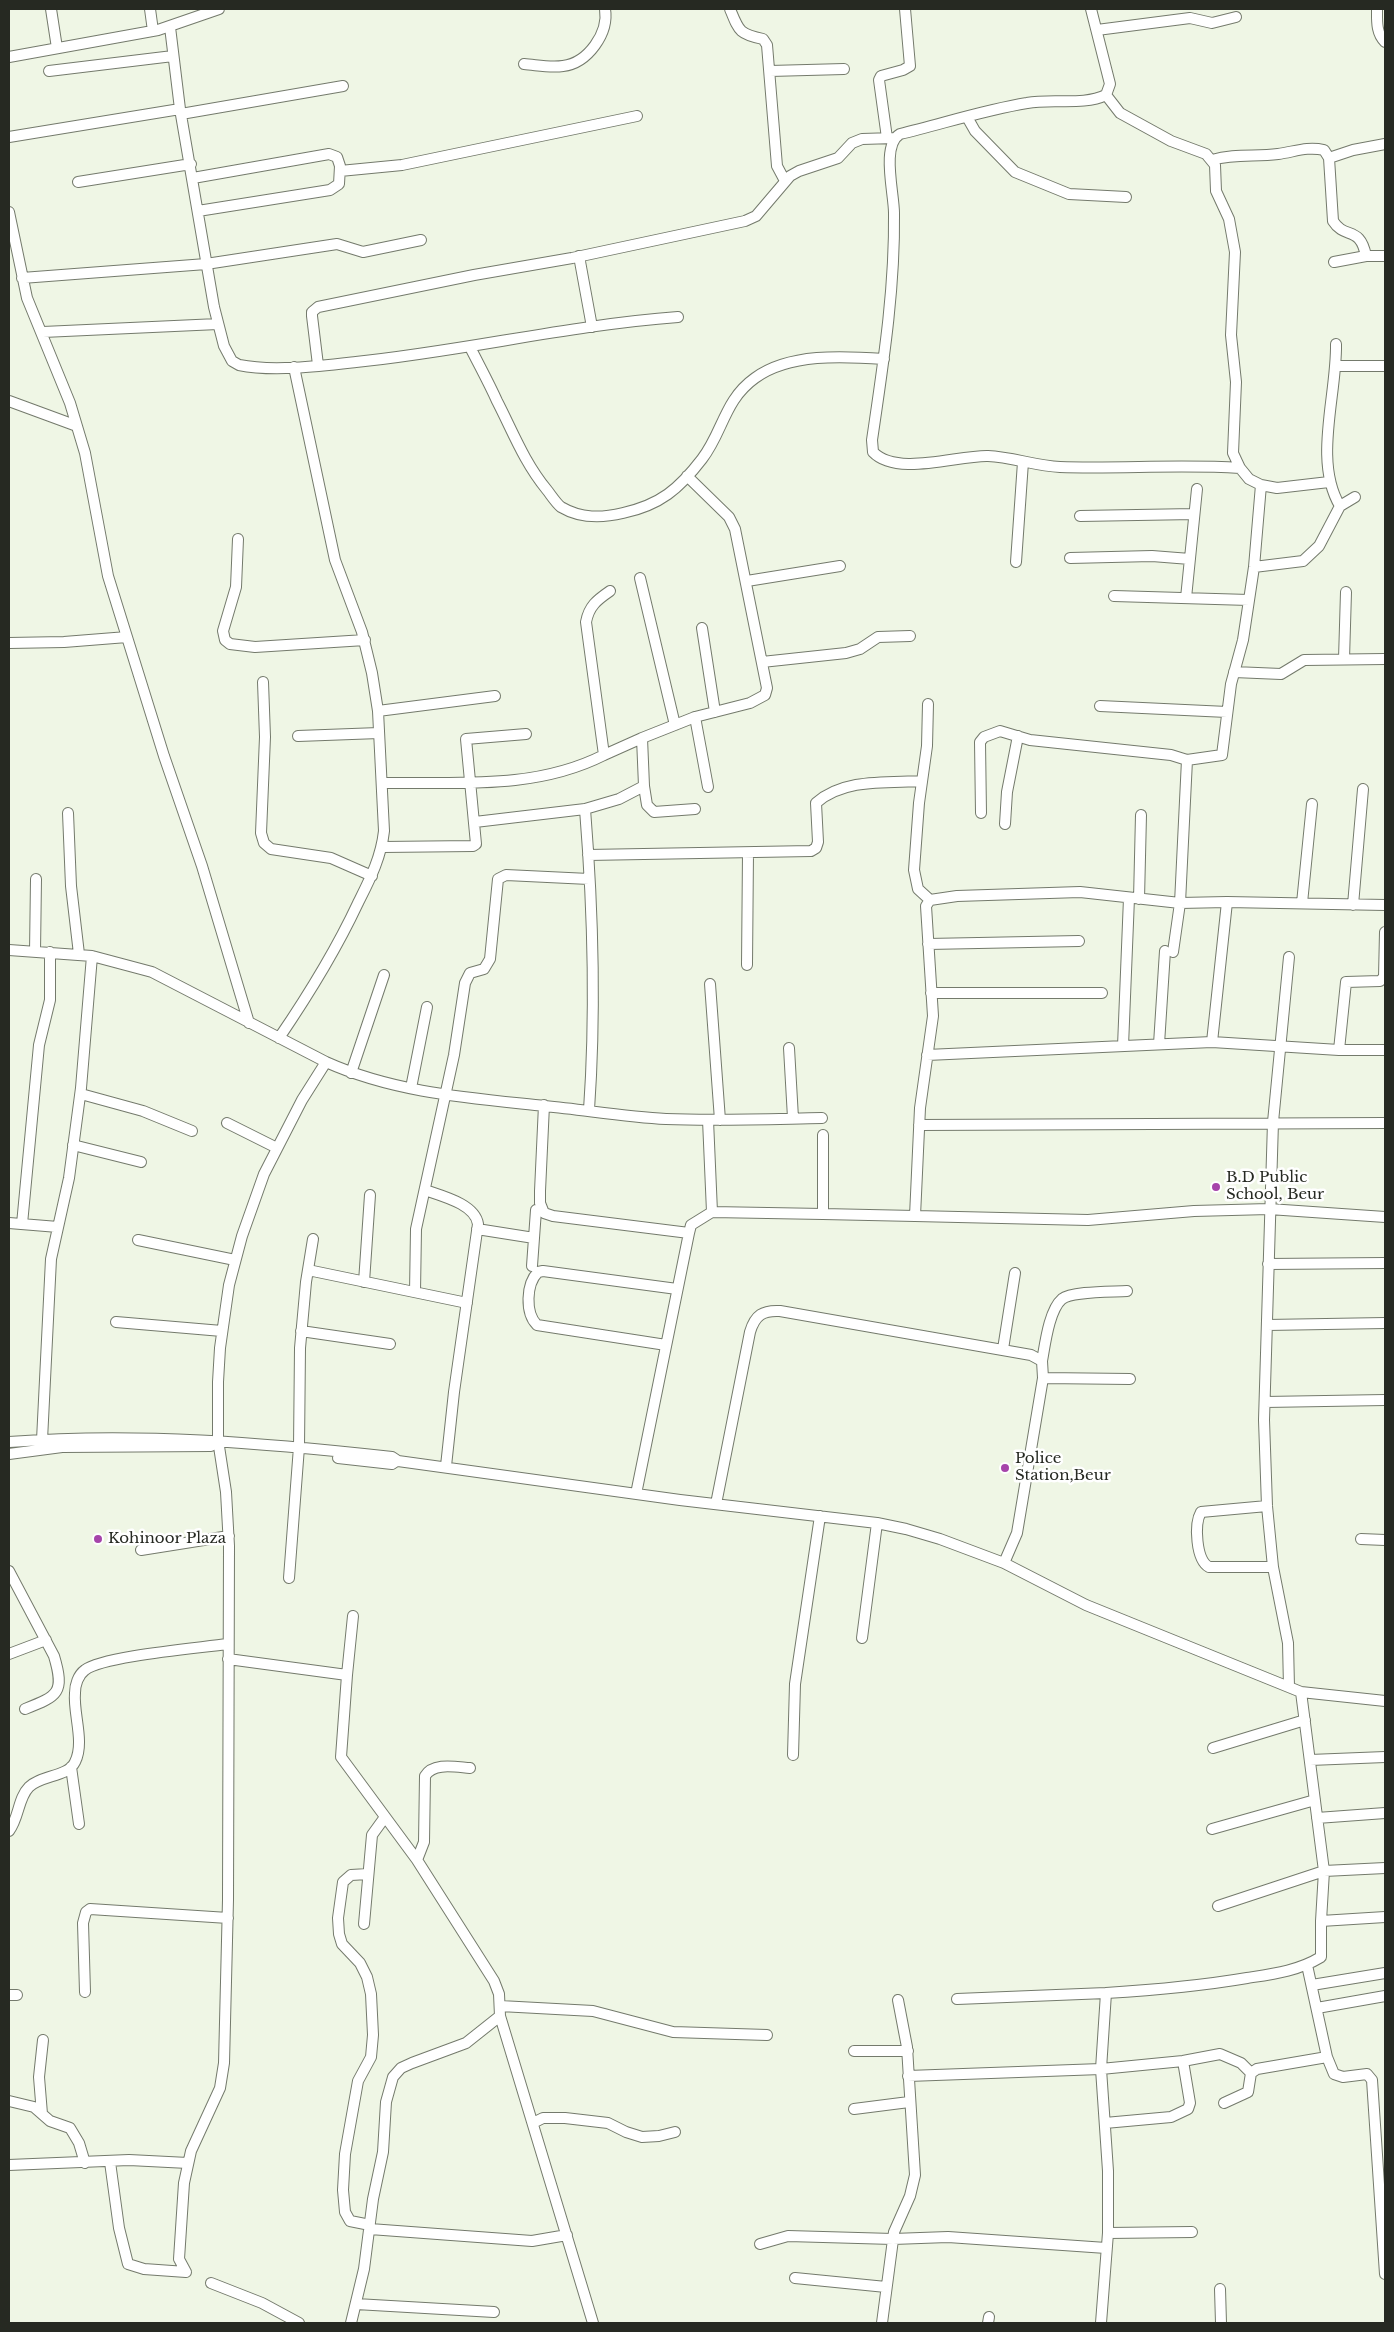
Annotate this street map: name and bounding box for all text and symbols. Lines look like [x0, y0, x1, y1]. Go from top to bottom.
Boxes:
place label: B.D Public School, Beur [1226, 1169, 1324, 1204]
marker: B.D Public School, Beur [1210, 1181, 1222, 1193]
place label: Police Station,Beur [1015, 1450, 1111, 1485]
marker: Police Station,Beur [999, 1462, 1011, 1474]
place label: Kohinoor Plaza [108, 1530, 226, 1548]
marker: Kohinoor Plaza [92, 1533, 104, 1545]

